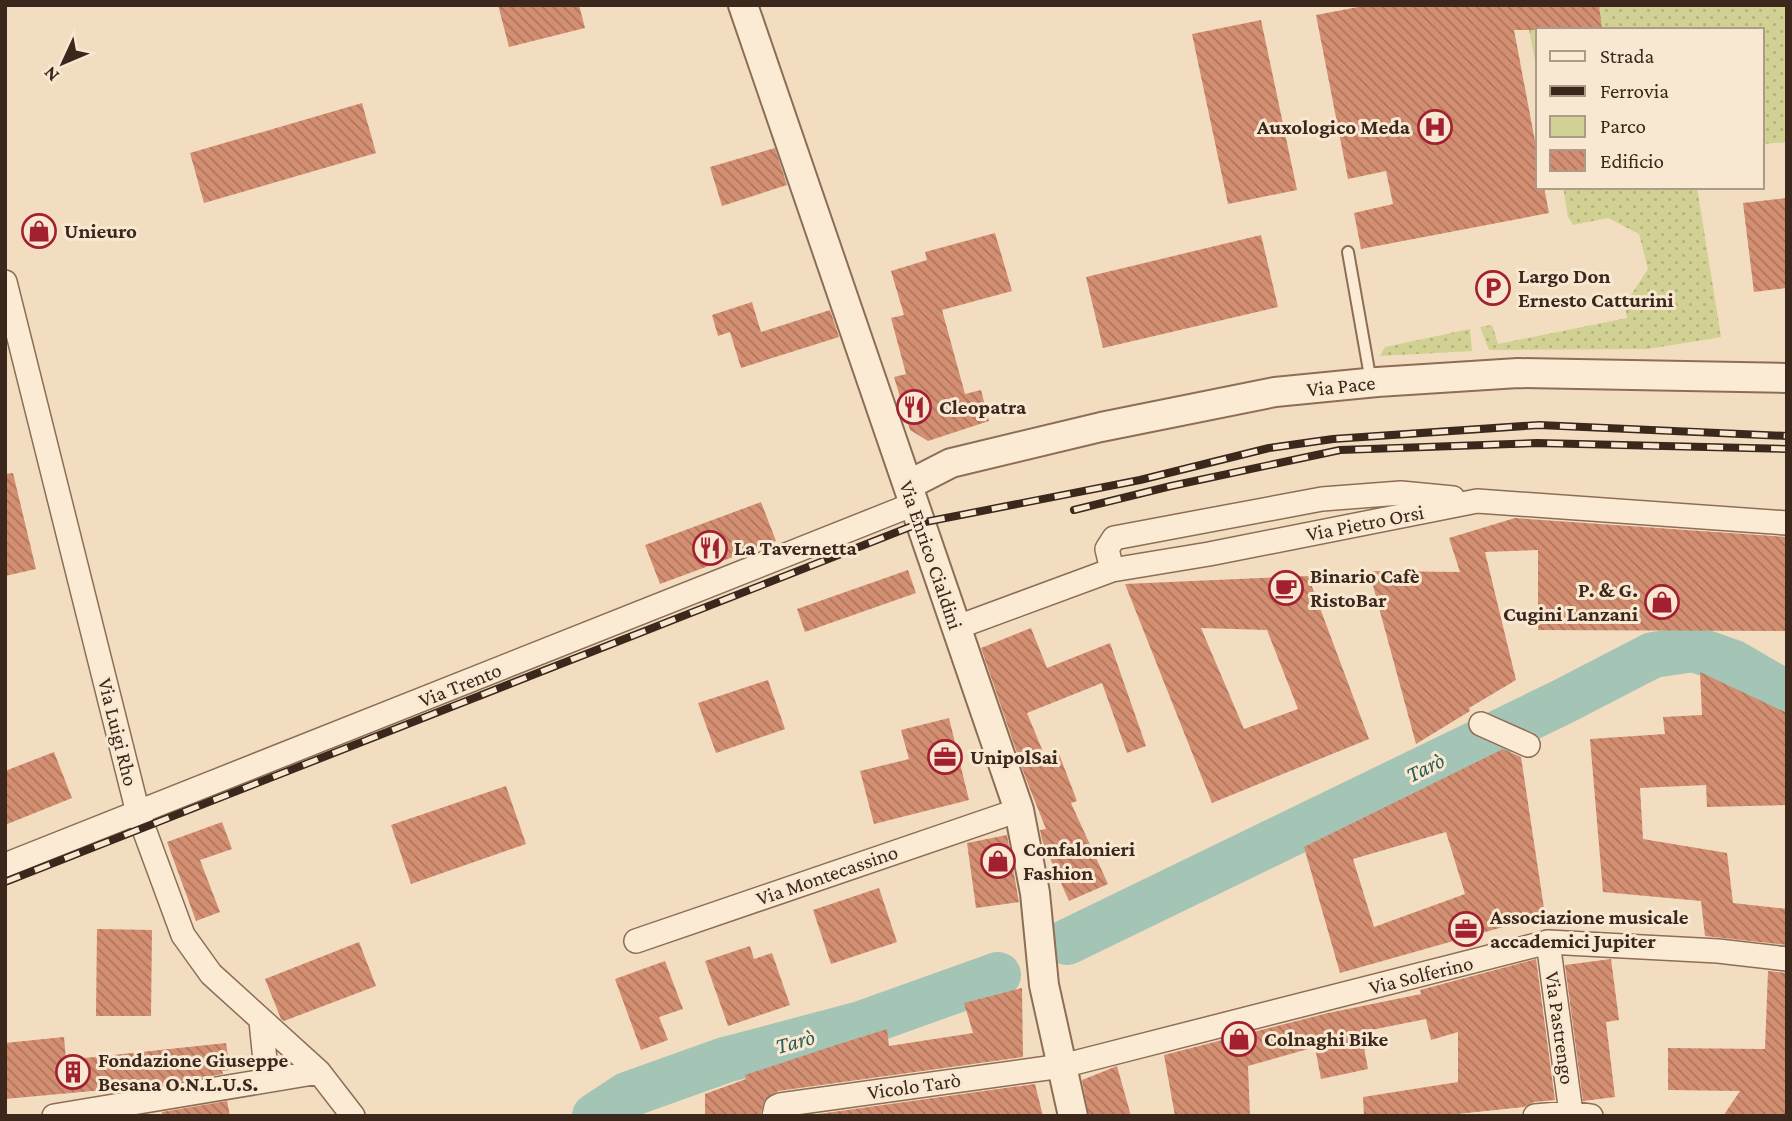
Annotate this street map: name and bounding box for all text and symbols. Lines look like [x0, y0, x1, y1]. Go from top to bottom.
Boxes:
north arrow [28, 28, 98, 98]
legend [1536, 28, 1764, 189]
text: Strada [1600, 44, 1655, 68]
text: N [39, 62, 63, 86]
text: Ferrovia [1600, 79, 1669, 103]
hospital icon: Auxologico Meda [1416, 108, 1454, 146]
text: Parco [1600, 114, 1646, 138]
place label: Auxologico Meda [1256, 115, 1411, 139]
text: Edificio [1600, 149, 1664, 173]
shop icon: Unieuro [20, 212, 58, 250]
place label: Unieuro [64, 219, 137, 243]
place label: Largo Don Ernesto Catturini [1518, 264, 1674, 312]
parking icon: Largo Don Ernesto Catturini [1474, 269, 1512, 307]
street label: Via Pace [1306, 370, 1376, 402]
restaurant icon: Cleopatra [895, 388, 933, 426]
place label: Cleopatra [939, 395, 1027, 419]
street label: Via Enrico Cialdini [894, 477, 968, 633]
street label: Via Pietro Orsi [1304, 500, 1426, 546]
restaurant icon: La Tavernetta [691, 529, 729, 567]
place label: La Tavernetta [734, 536, 857, 560]
place label: Binario Cafè RistoBar [1310, 564, 1420, 612]
cafe icon: Binario Cafè RistoBar [1267, 569, 1305, 607]
place label: P. & G. Cugini Lanzani [1503, 578, 1638, 626]
shop icon: P. & G. Cugini Lanzani [1643, 583, 1681, 621]
street label: Via Trento [415, 658, 505, 712]
street label: Via Luigi Rho [93, 675, 143, 789]
office icon: UnipolSai [926, 738, 964, 776]
place label: UnipolSai [970, 745, 1058, 769]
water label: Tarò [1401, 747, 1449, 787]
place label: Confalonieri Fashion [1023, 837, 1135, 885]
street label: Via Montecassino [753, 840, 901, 910]
shop icon: Confalonieri Fashion [979, 842, 1017, 880]
place label: Associazione musicale accademici Jupiter [1489, 905, 1689, 953]
office icon: Associazione musicale accademici Jupiter [1447, 910, 1485, 948]
street label: Via Solferino [1366, 950, 1476, 1000]
street label: Via Pastrengo [1540, 970, 1580, 1086]
shop icon: Colnaghi Bike [1220, 1020, 1258, 1058]
water label: Tarò [772, 1023, 818, 1059]
place label: Colnaghi Bike [1264, 1027, 1388, 1051]
place label: Fondazione Giuseppe Besana O.N.L.U.S. [98, 1048, 289, 1096]
building icon: Fondazione Giuseppe Besana O.N.L.U.S. [54, 1053, 92, 1091]
street label: Vicolo Tarò [866, 1068, 962, 1104]

